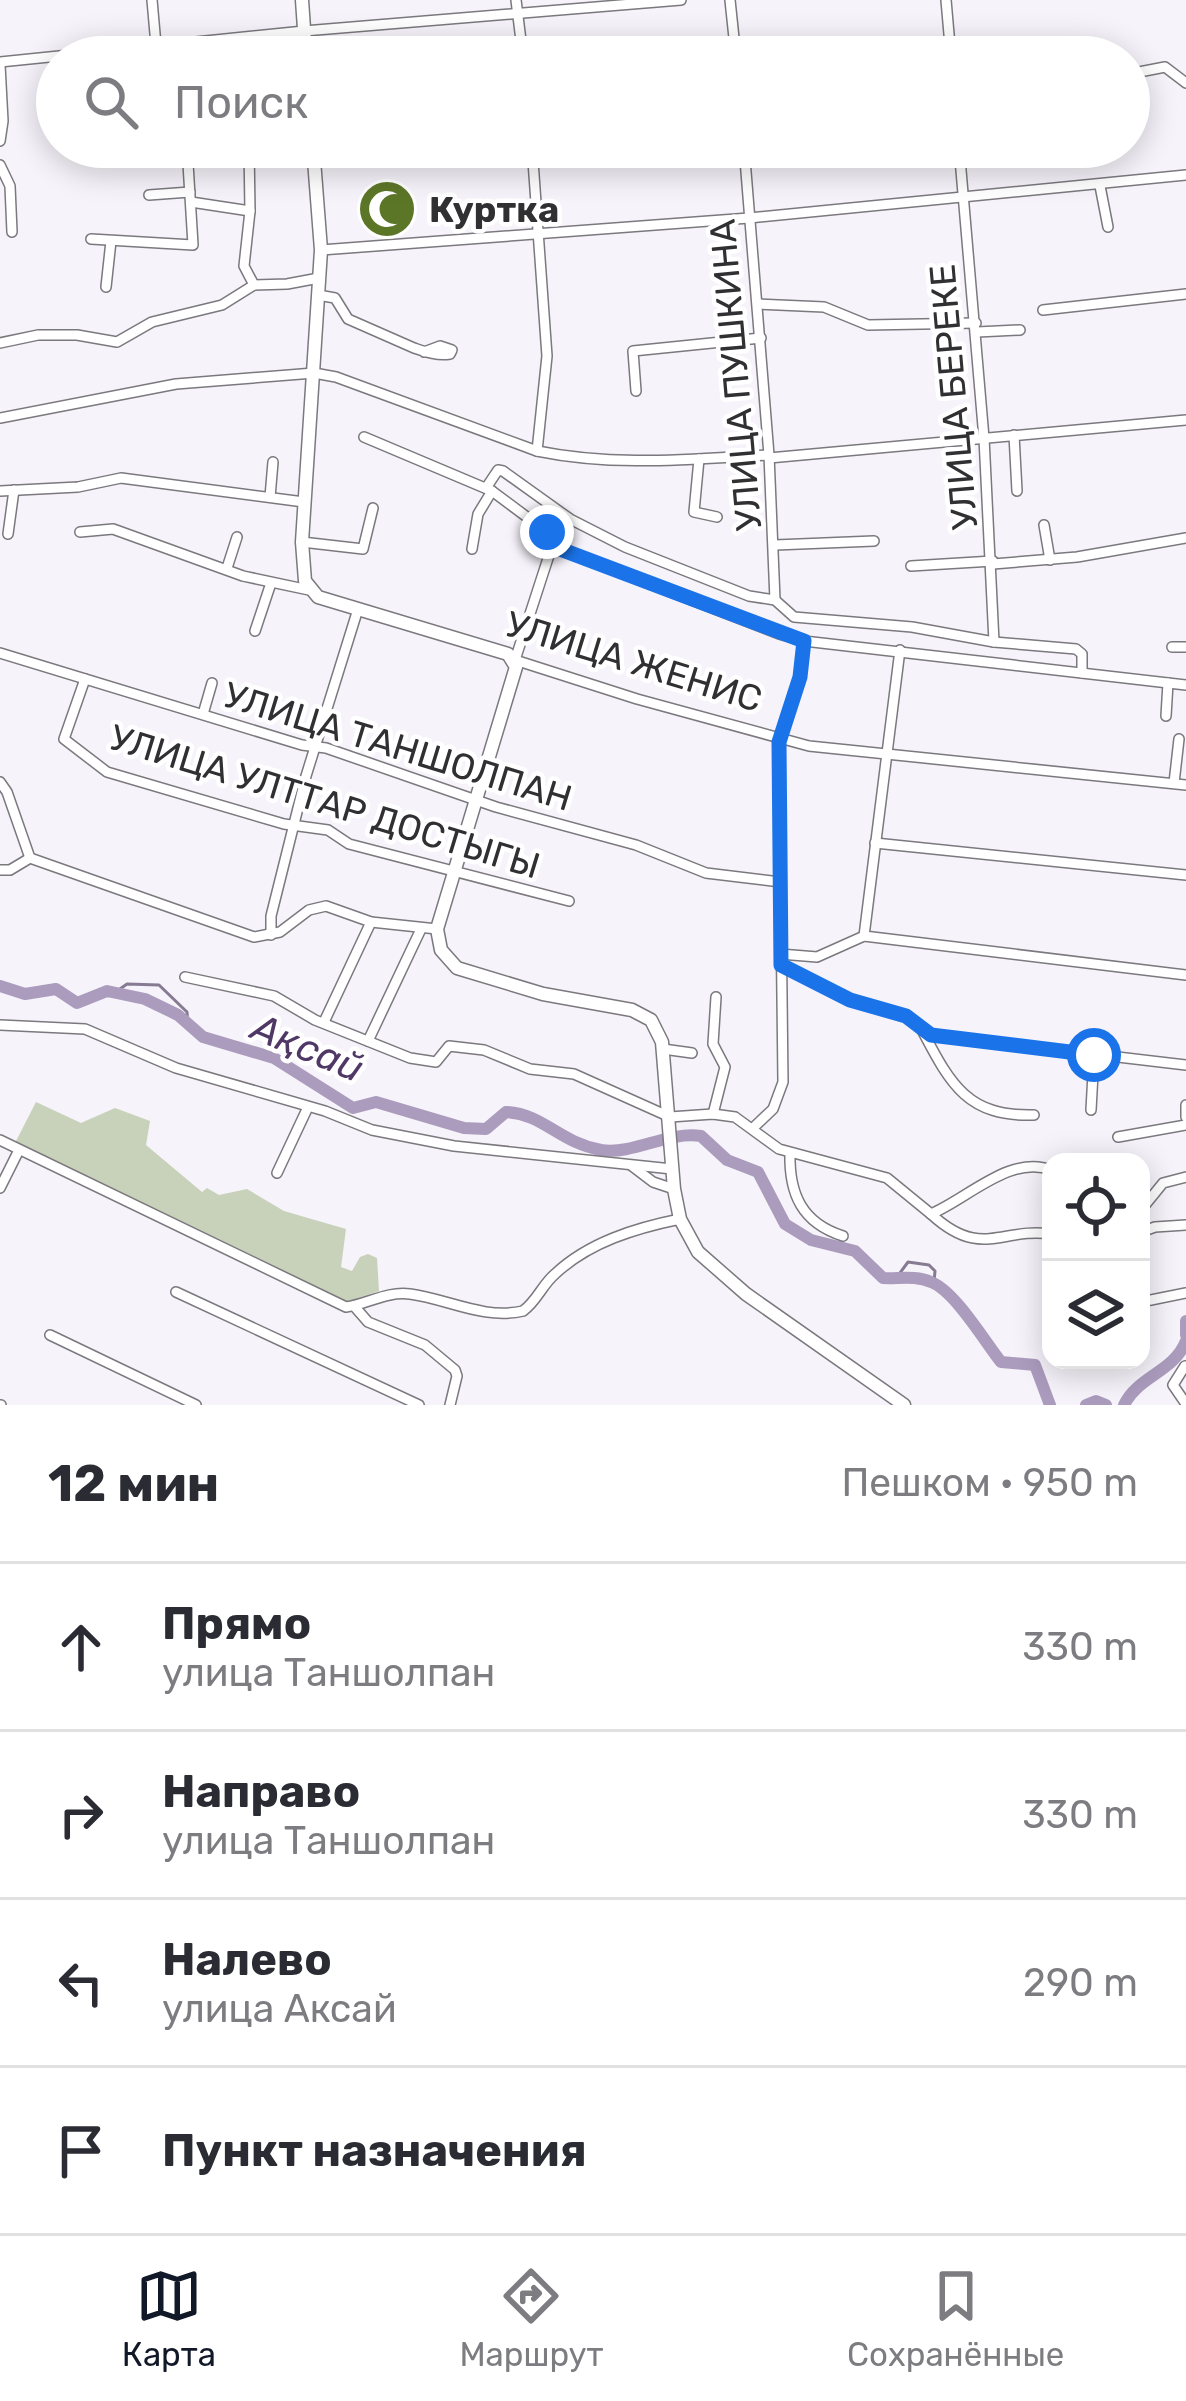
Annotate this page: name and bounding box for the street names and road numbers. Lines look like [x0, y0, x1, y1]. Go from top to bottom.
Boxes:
street label: УЛИЦА ПУШКИНА [700, 217, 771, 532]
street label: УЛИЦА БЕРЕКЕ [920, 262, 987, 531]
street label: УЛИЦА ЖЕНИС [501, 602, 767, 721]
street label: УЛИЦА ТАНШОЛПАН [219, 673, 577, 820]
street label: УЛИЦА УЛТТАР ДОСТЫГЫ [105, 715, 545, 887]

